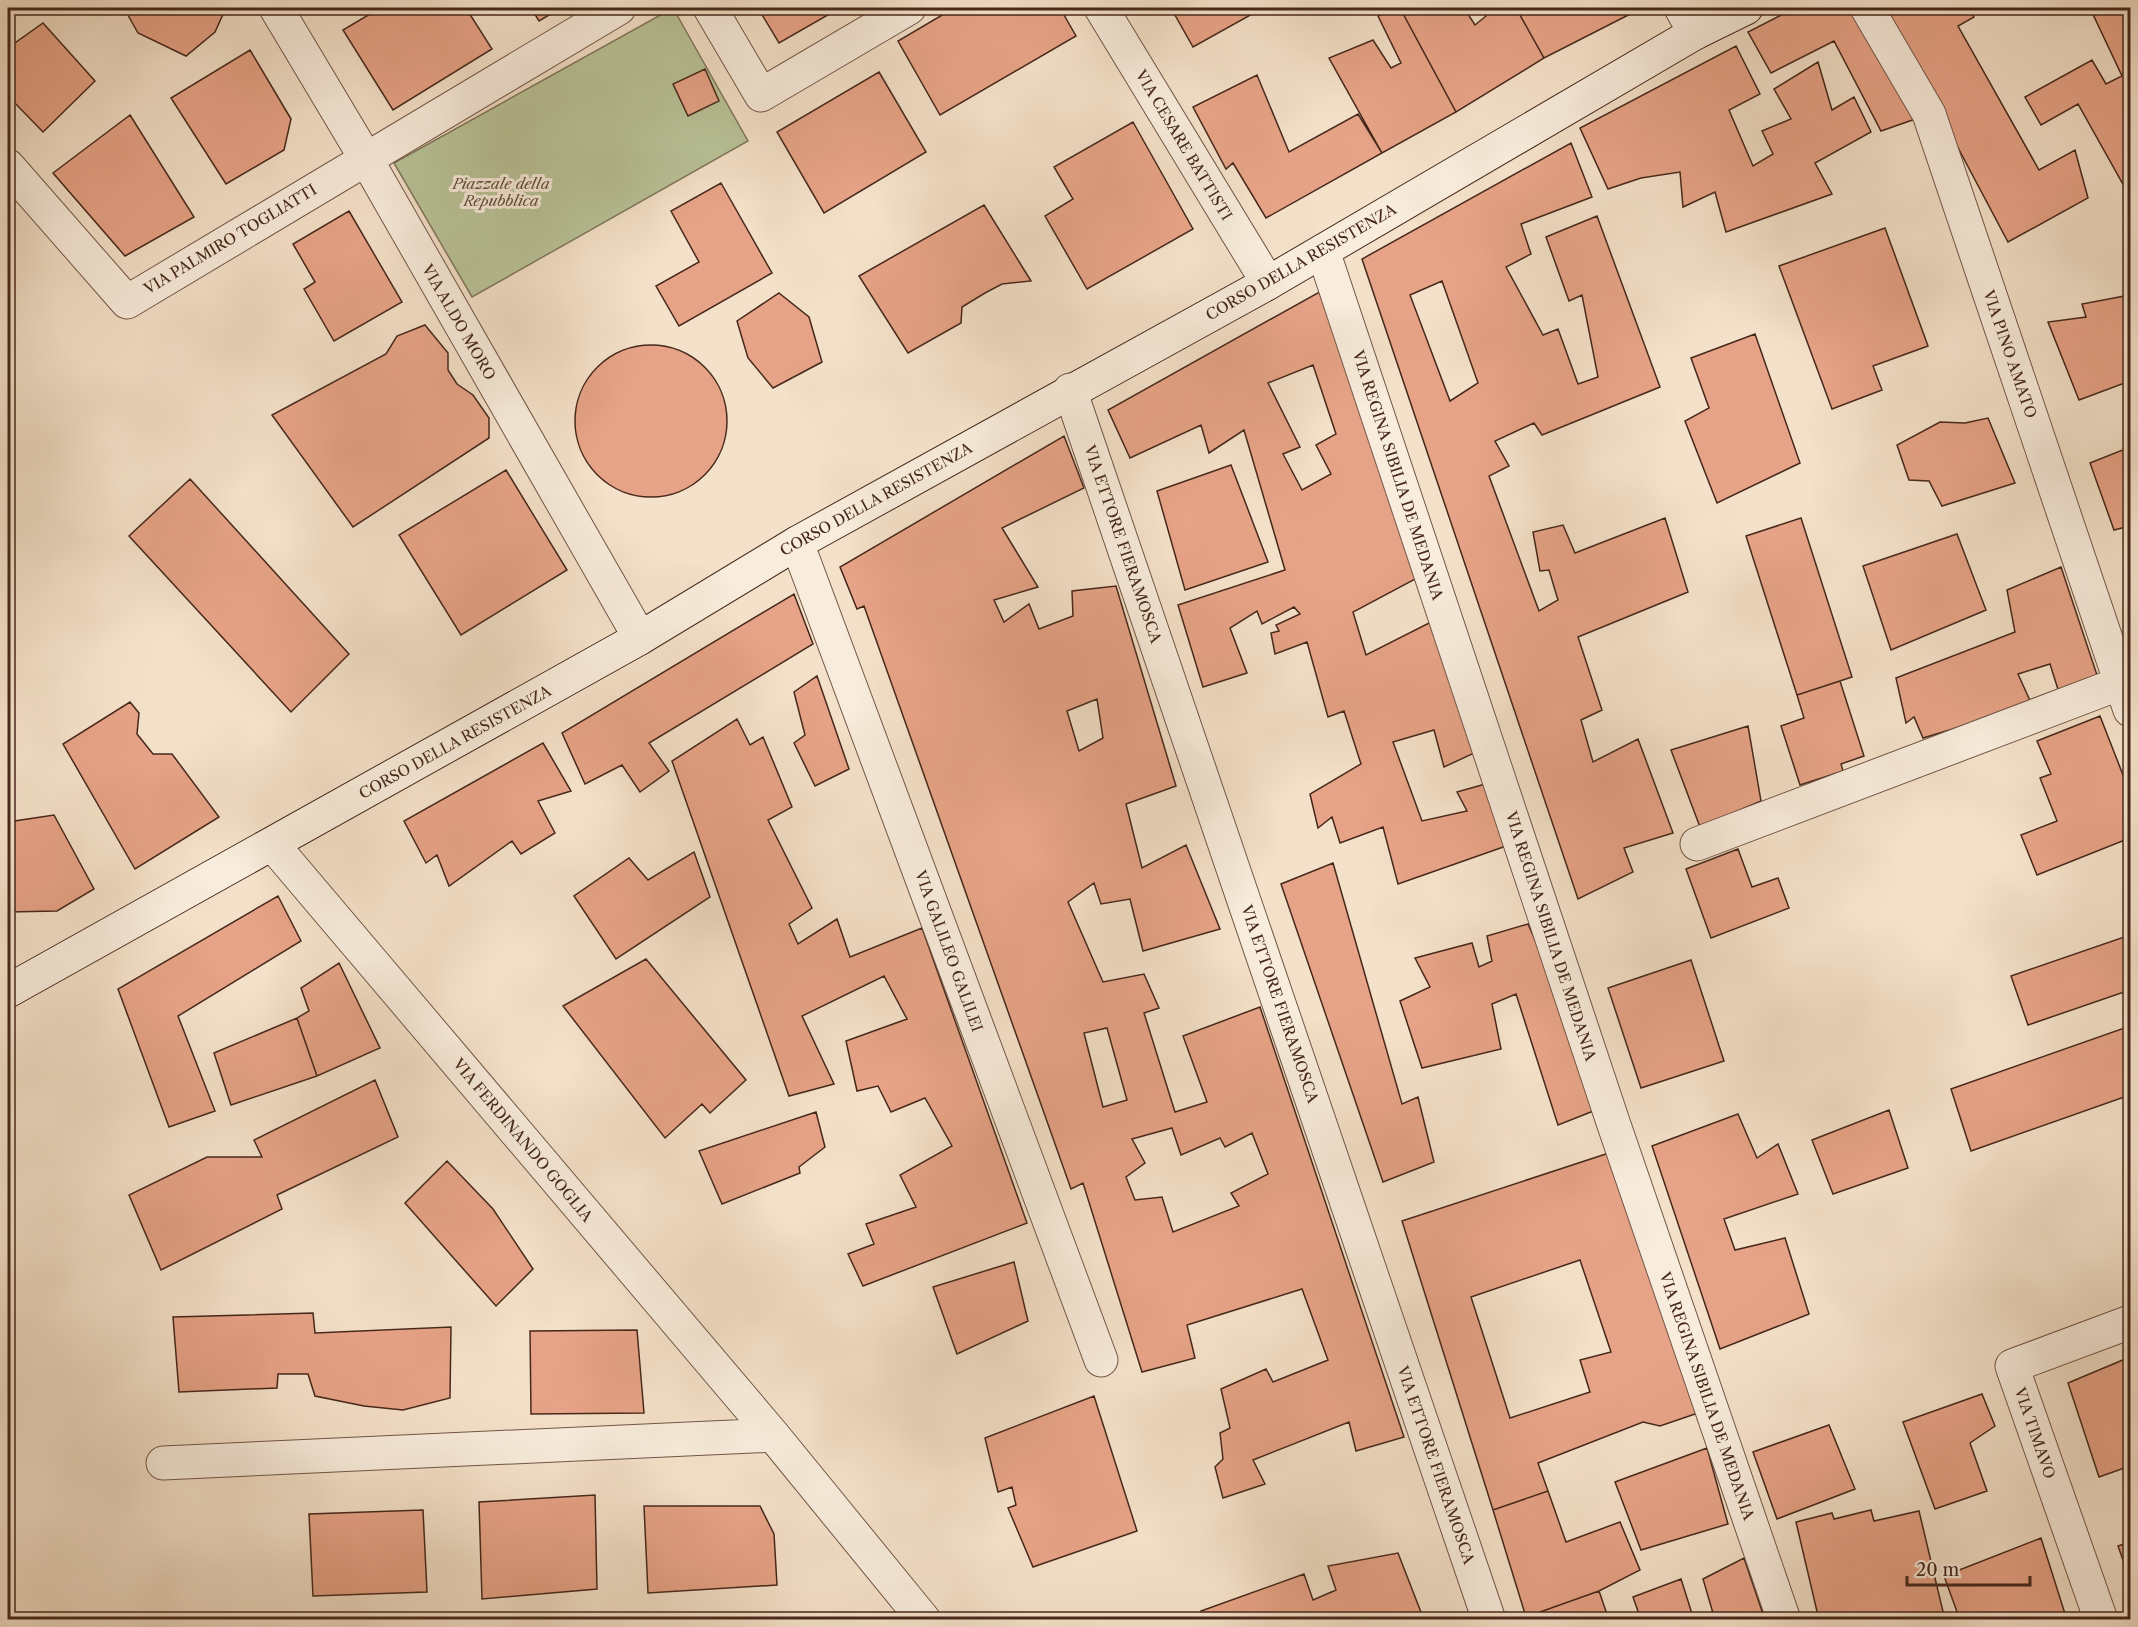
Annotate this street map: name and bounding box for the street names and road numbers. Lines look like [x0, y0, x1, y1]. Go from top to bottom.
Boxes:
street label: VIA CESARE BATTISTI [1131, 65, 1236, 224]
street label: VIA PALMIRO TOGLIATTI [139, 180, 320, 299]
street label: CORSO DELLA RESISTENZA [1202, 199, 1400, 324]
street label: VIA ALDO MORO [418, 260, 500, 383]
street label: VIA PINO AMATO [1979, 286, 2041, 421]
street label: VIA REGINA SIBILIA DE MEDANIA [1348, 347, 1448, 603]
street label: CORSO DELLA RESISTENZA [777, 438, 976, 560]
street label: VIA ETTORE FIERAMOSCA [1080, 441, 1166, 646]
street label: CORSO DELLA RESISTENZA [356, 681, 555, 803]
street label: VIA REGINA SIBILIA DE MEDANIA [1501, 808, 1601, 1064]
street label: VIA GALILEO GALILEI [911, 867, 987, 1034]
street label: VIA ETTORE FIERAMOSCA [1237, 901, 1323, 1106]
street label: VIA FERDINANDO GOGLIA [448, 1054, 597, 1226]
street label: VIA REGINA SIBILIA DE MEDANIA [1655, 1268, 1759, 1524]
street label: VIA ETTORE FIERAMOSCA [1393, 1362, 1479, 1567]
street label: VIA TIMAVO [2010, 1384, 2060, 1481]

